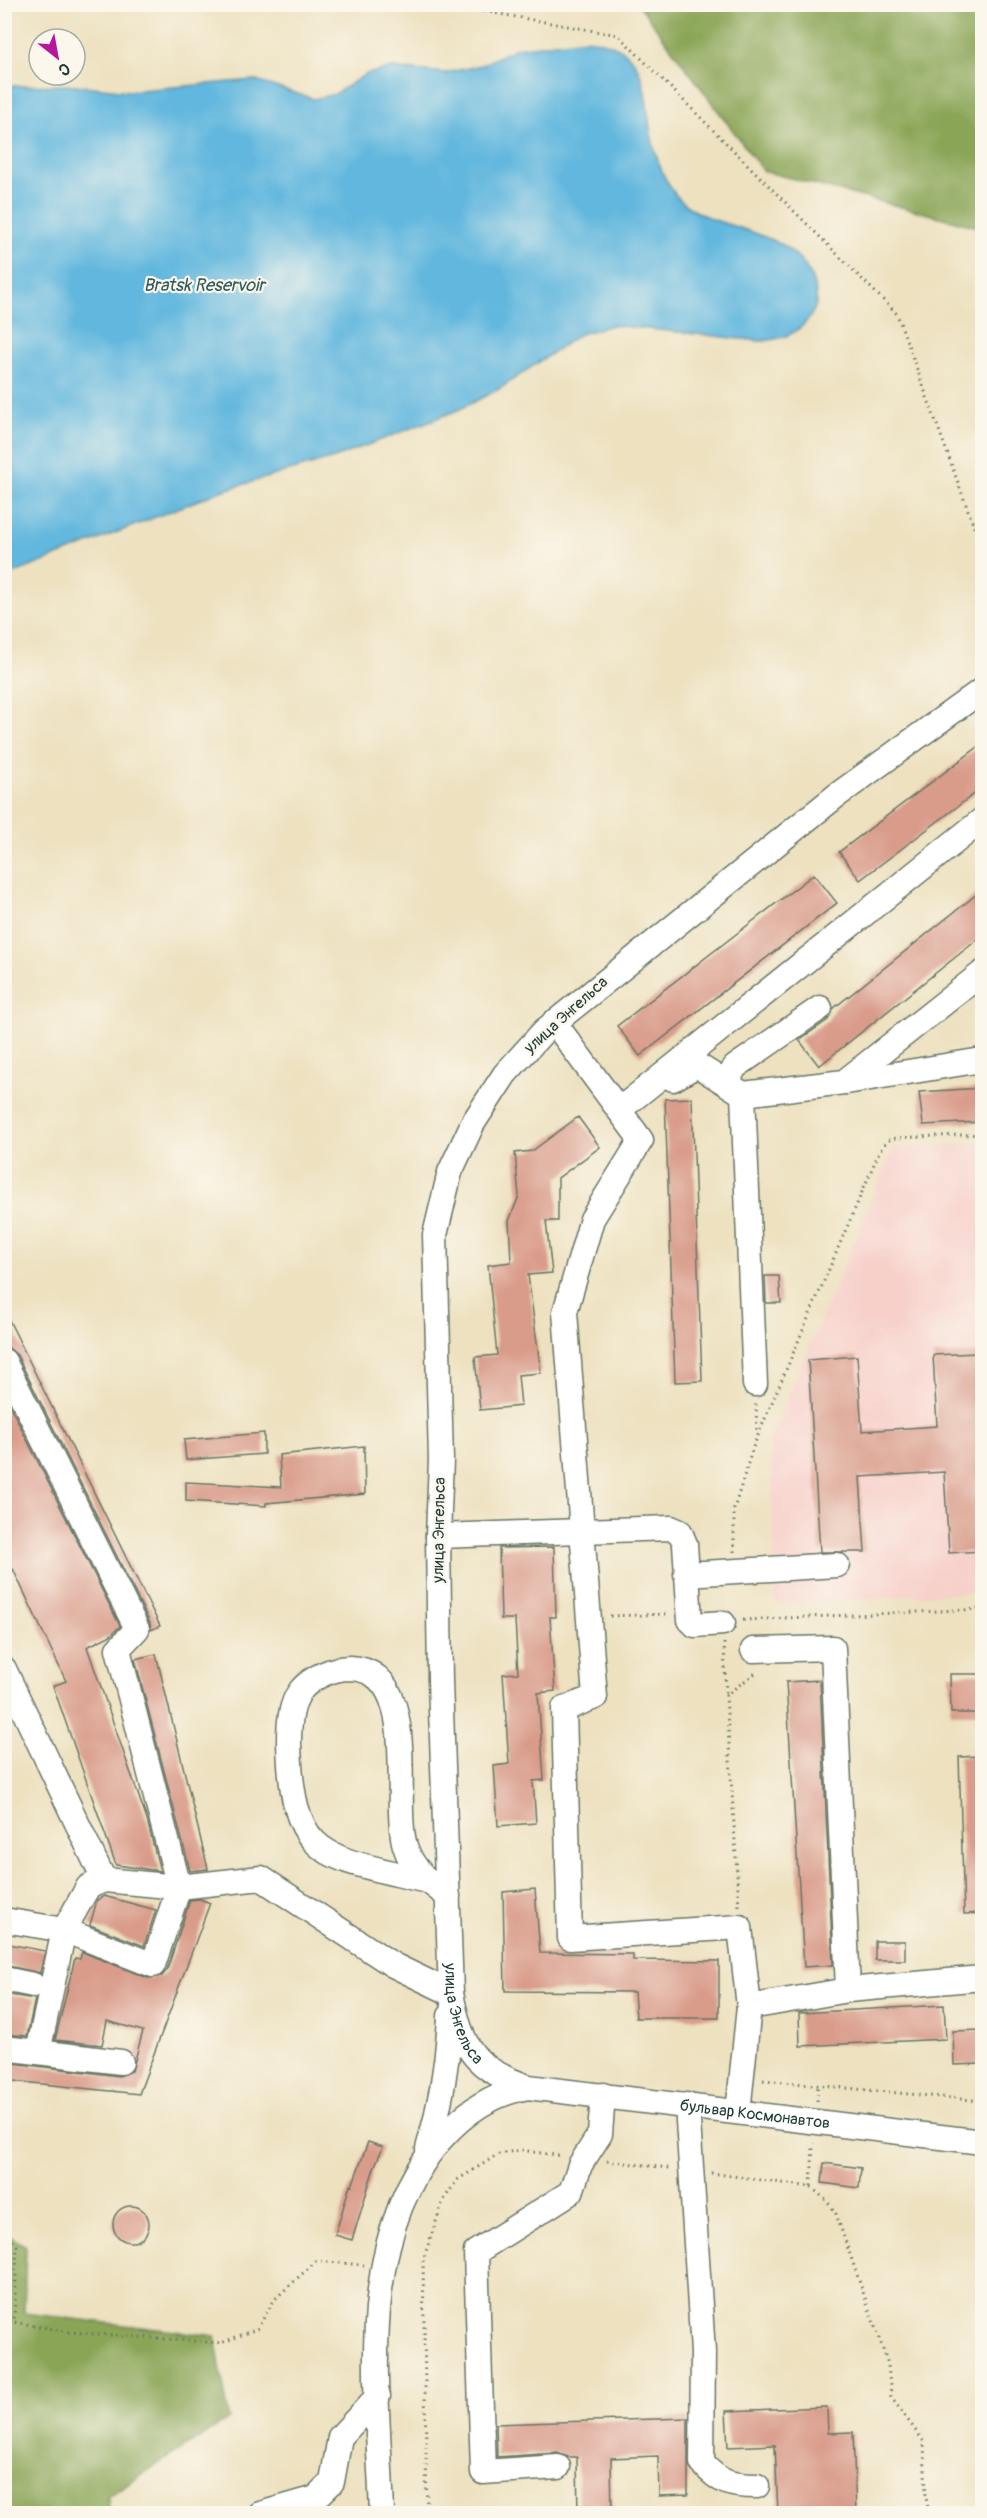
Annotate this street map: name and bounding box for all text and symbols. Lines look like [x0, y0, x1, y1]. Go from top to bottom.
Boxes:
north arrow [27, 27, 87, 87]
text: С [55, 58, 74, 80]
water label: Bratsk Reservoir [143, 274, 267, 297]
street label: улица Энгельса [519, 972, 612, 1058]
street label: улица Энгельса [428, 1477, 450, 1584]
street label: улица Энгельса [440, 1962, 487, 2069]
street label: бульвар Космонавтов [679, 2095, 831, 2134]

